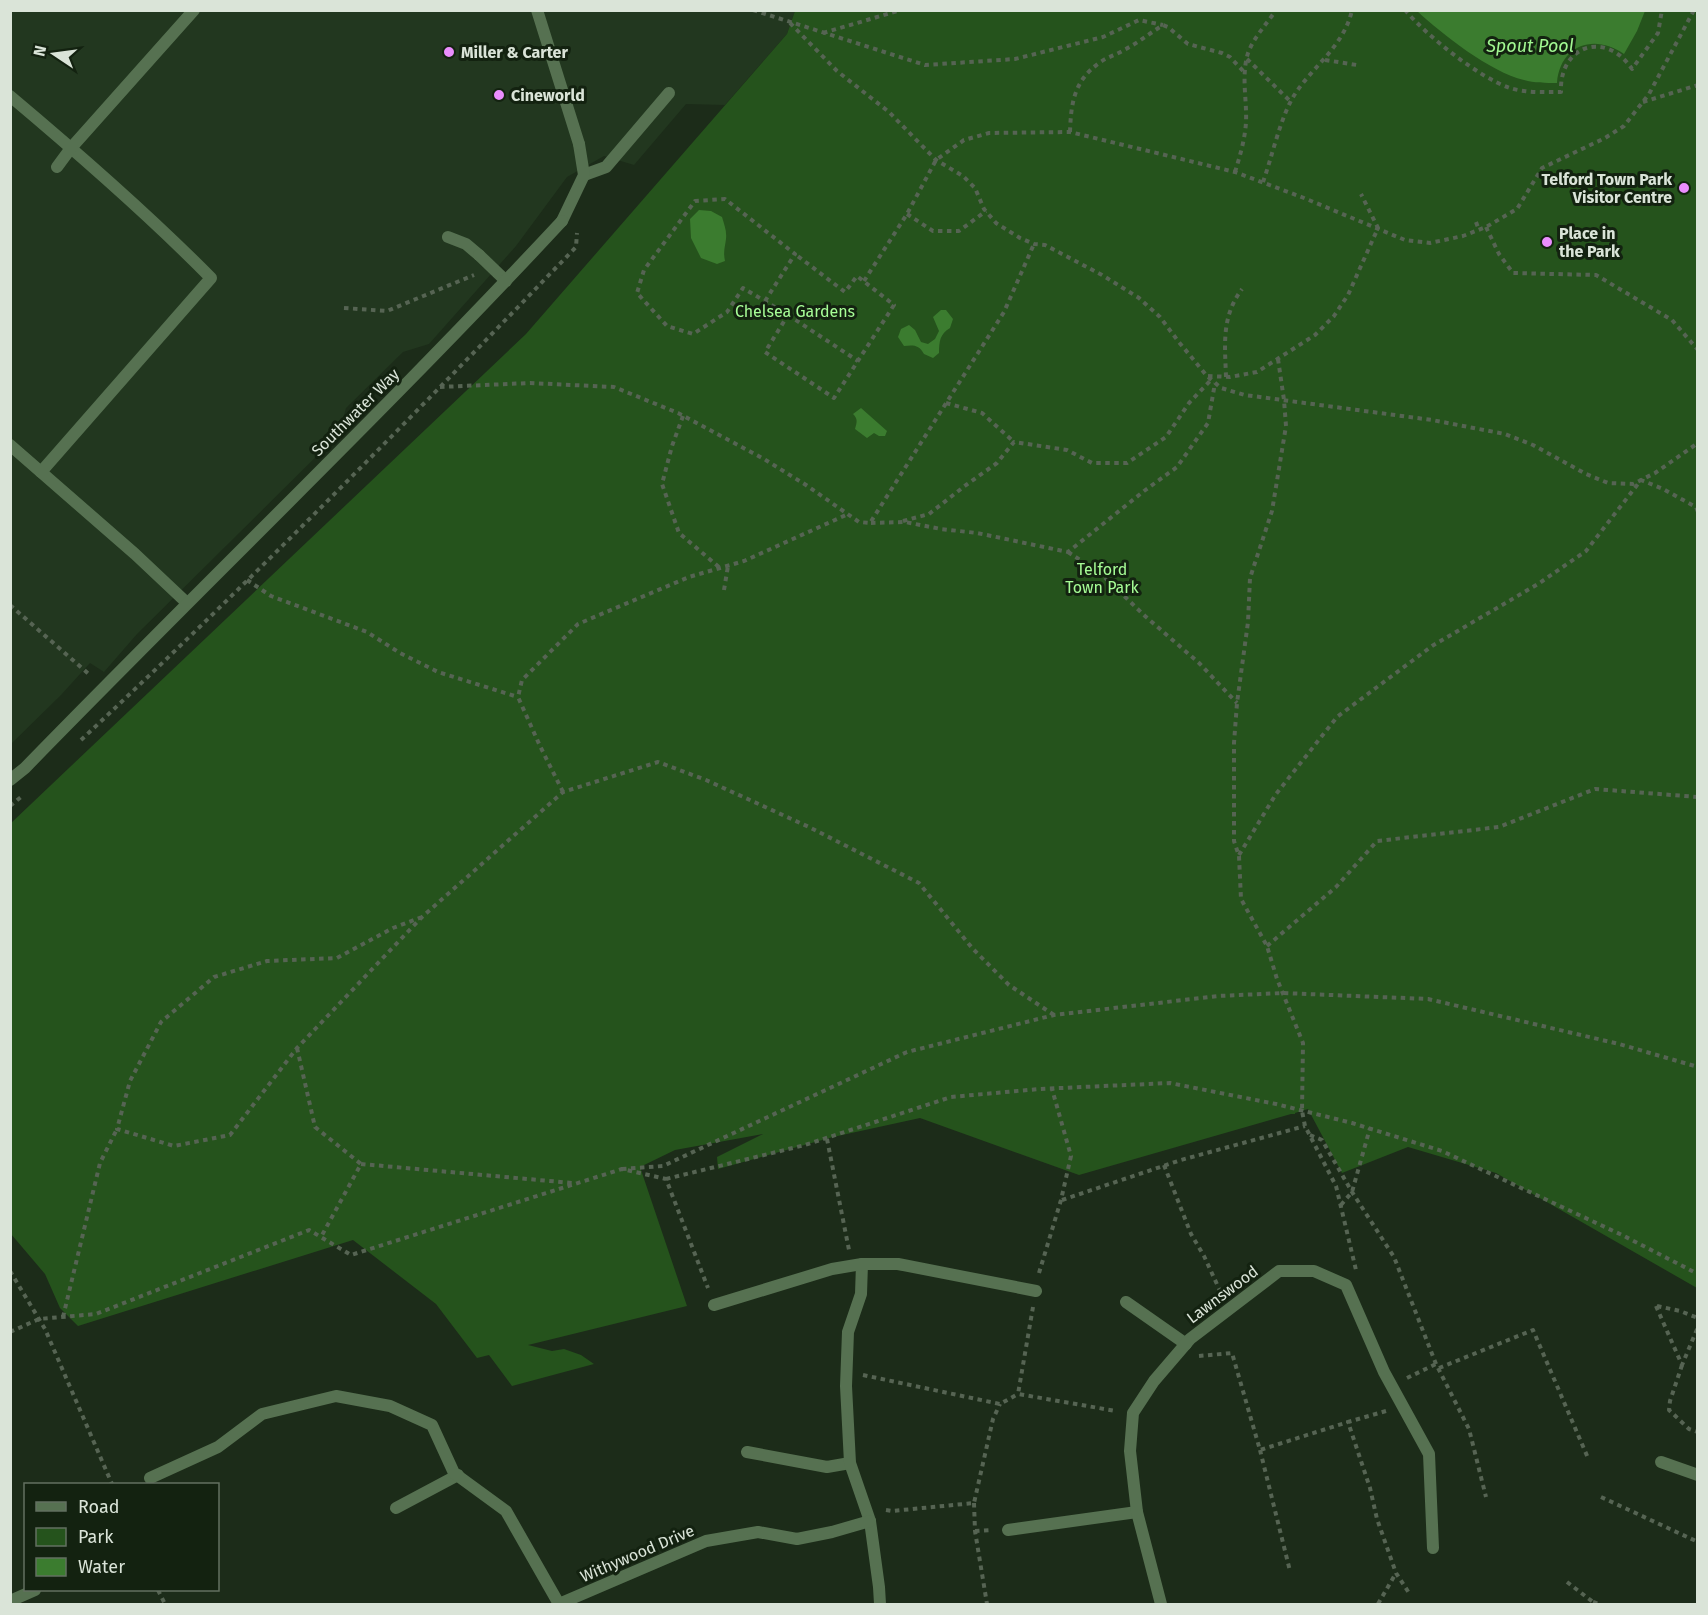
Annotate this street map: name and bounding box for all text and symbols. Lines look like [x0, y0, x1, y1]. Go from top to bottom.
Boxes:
north arrow [24, 24, 84, 84]
water label: Spout Pool [1485, 35, 1574, 57]
text: N [29, 43, 50, 58]
place label: Miller & Carter [461, 43, 568, 62]
marker: Miller & Carter [442, 45, 456, 59]
place label: Cineworld [511, 86, 585, 105]
marker: Cineworld [492, 88, 506, 102]
place label: Telford Town Park Visitor Centre [1542, 170, 1672, 207]
marker: Telford Town Park Visitor Centre [1677, 181, 1691, 195]
place label: Place in the Park [1559, 224, 1620, 261]
marker: Place in the Park [1540, 235, 1554, 249]
park label: Chelsea Gardens [735, 302, 855, 321]
street label: Southwater Way [308, 364, 403, 460]
park label: Telford Town Park [1065, 560, 1139, 597]
street label: Lawnswood [1183, 1261, 1262, 1327]
legend [24, 1483, 219, 1591]
text: Road [78, 1496, 120, 1518]
street label: Withywood Drive [577, 1521, 697, 1586]
text: Park [78, 1526, 114, 1548]
text: Water [78, 1556, 125, 1578]

